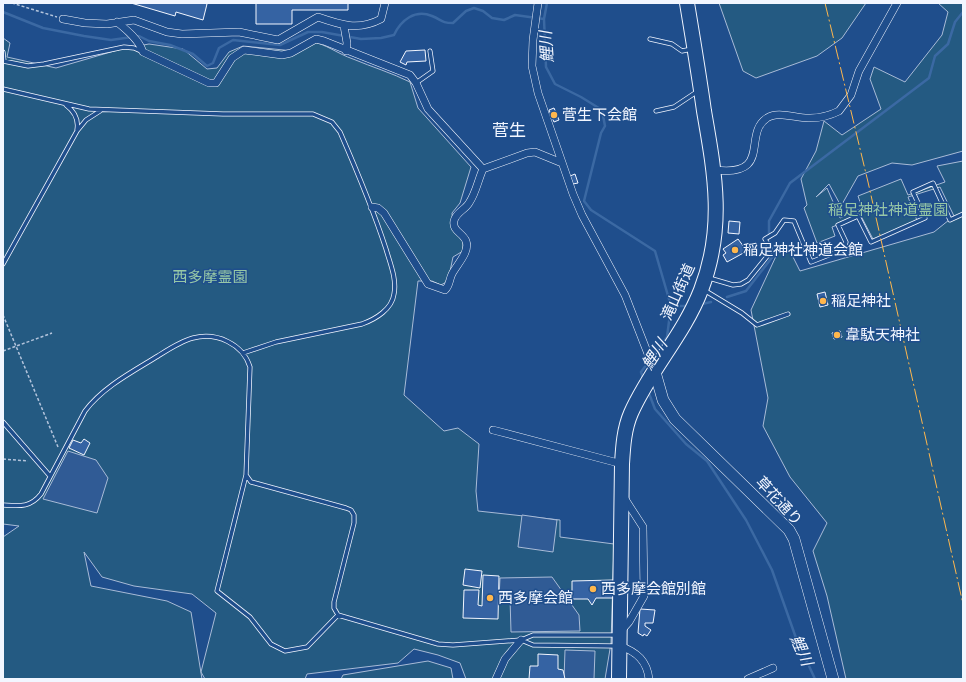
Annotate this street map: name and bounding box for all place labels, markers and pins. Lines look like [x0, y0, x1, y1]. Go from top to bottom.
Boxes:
place label: 菅生下会館 [562, 106, 637, 124]
marker: 菅生下会館 [549, 110, 559, 120]
place label: 稲足神社神道会館 [743, 241, 863, 259]
marker: 稲足神社神道会館 [730, 245, 740, 255]
place label: 稲足神社 [831, 292, 891, 310]
marker: 稲足神社 [818, 296, 828, 306]
place label: 韋駄天神社 [845, 326, 920, 344]
marker: 韋駄天神社 [832, 330, 842, 340]
place label: 西多摩会館別館 [601, 580, 706, 598]
marker: 西多摩会館別館 [588, 584, 598, 594]
place label: 西多摩会館 [498, 589, 573, 607]
marker: 西多摩会館 [485, 593, 495, 603]

